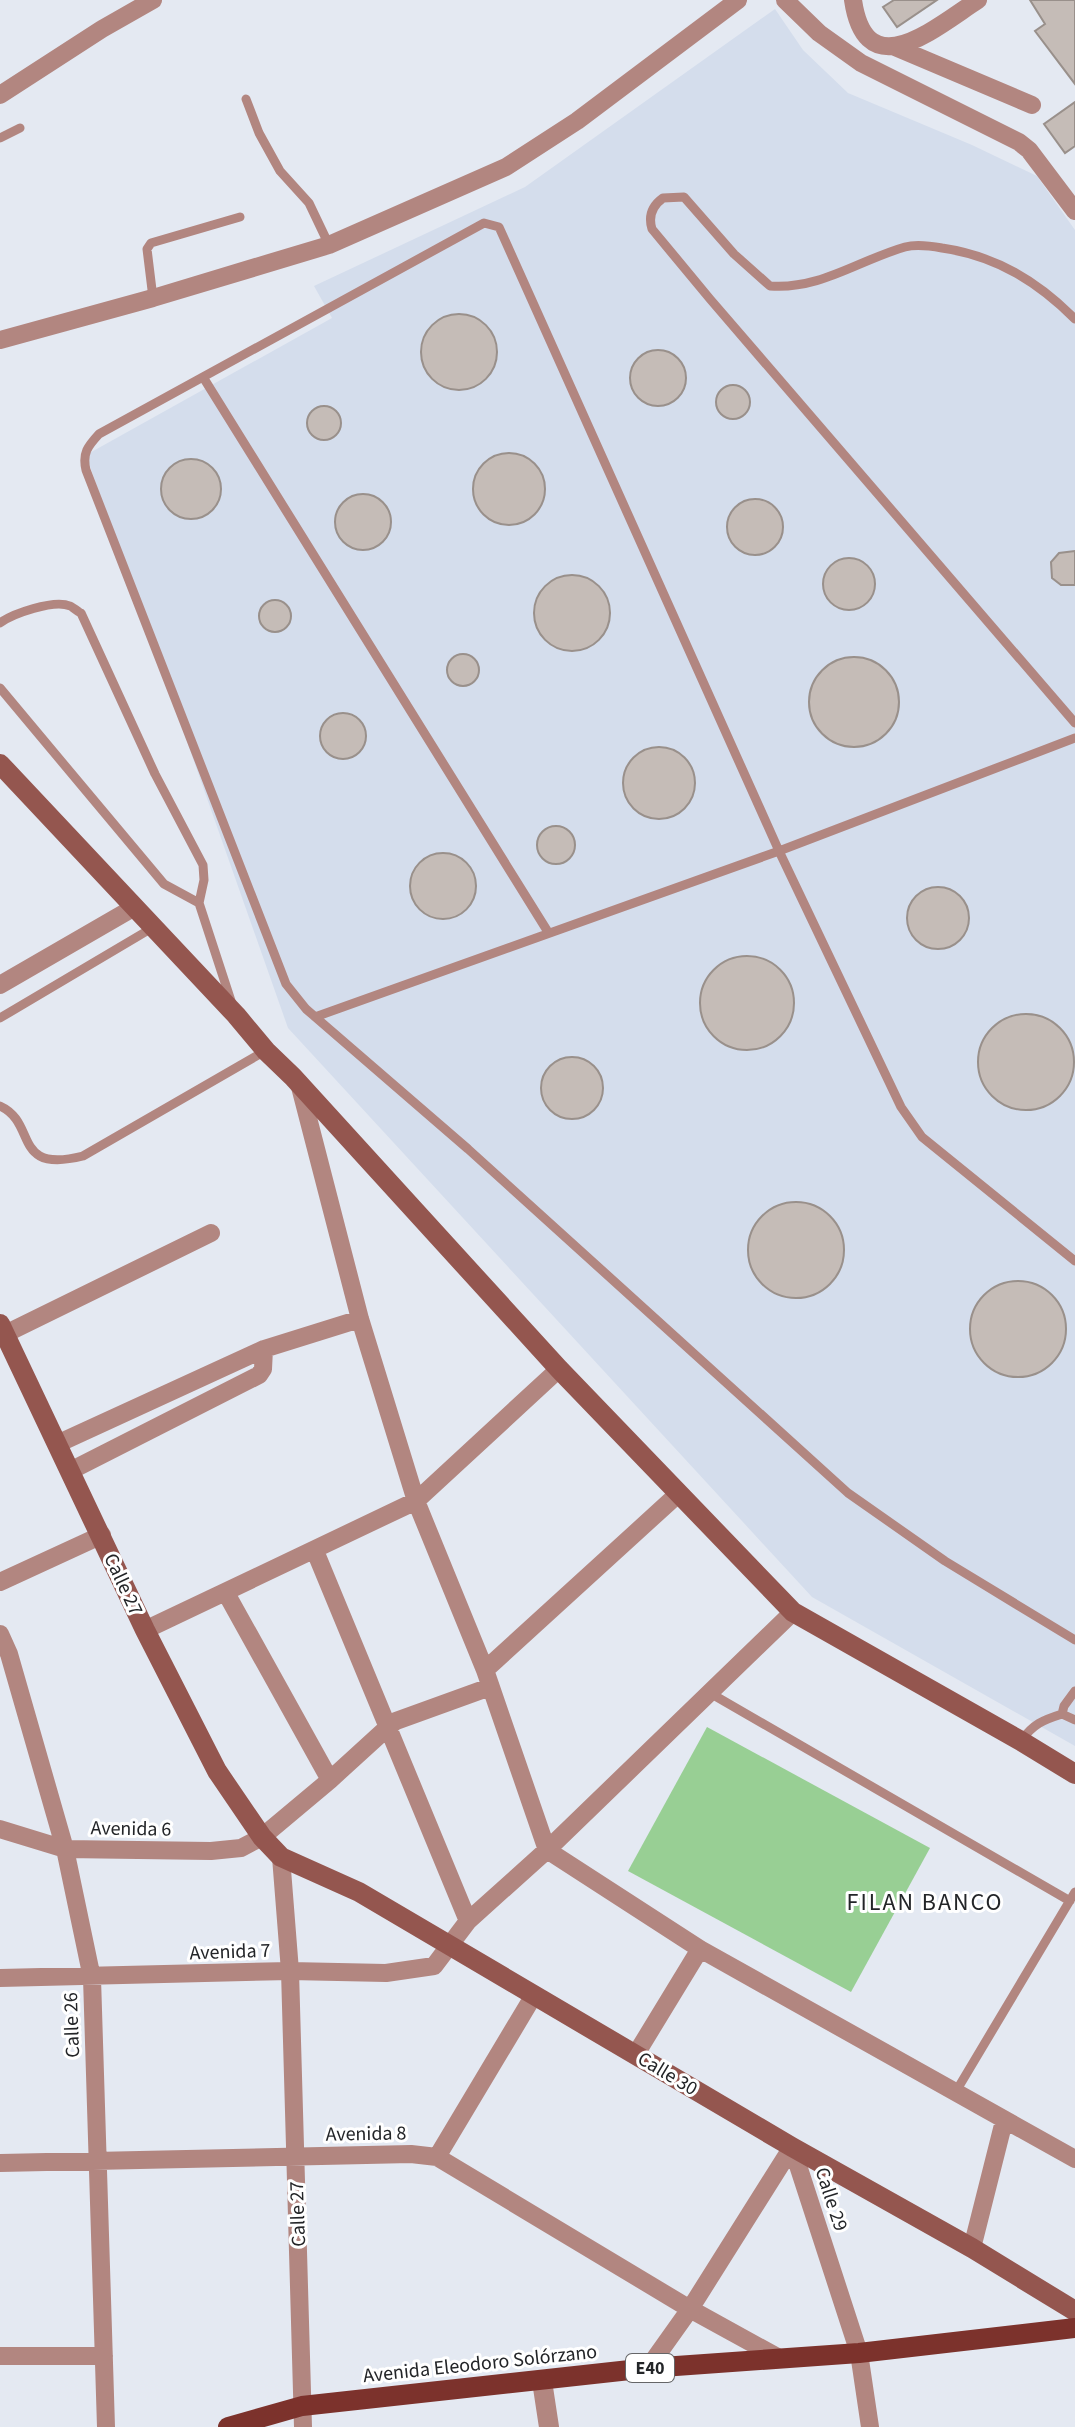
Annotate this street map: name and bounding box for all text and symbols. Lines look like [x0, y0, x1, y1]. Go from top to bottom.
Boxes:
street label: Calle 27 [97, 1549, 150, 1620]
street label: Avenida 6 [90, 1814, 172, 1844]
district label: FILAN BANCO [847, 1885, 1003, 1920]
street label: Avenida 7 [189, 1937, 271, 1967]
street label: Calle 26 [57, 1992, 87, 2058]
street label: Calle 30 [632, 2045, 703, 2103]
street label: Avenida 8 [325, 2119, 407, 2149]
street label: Calle 29 [808, 2164, 854, 2235]
street label: Calle 27 [283, 2181, 313, 2247]
street label: Avenida Eleodoro Solórzano [362, 2338, 598, 2390]
road number: E40 [626, 2354, 674, 2382]

